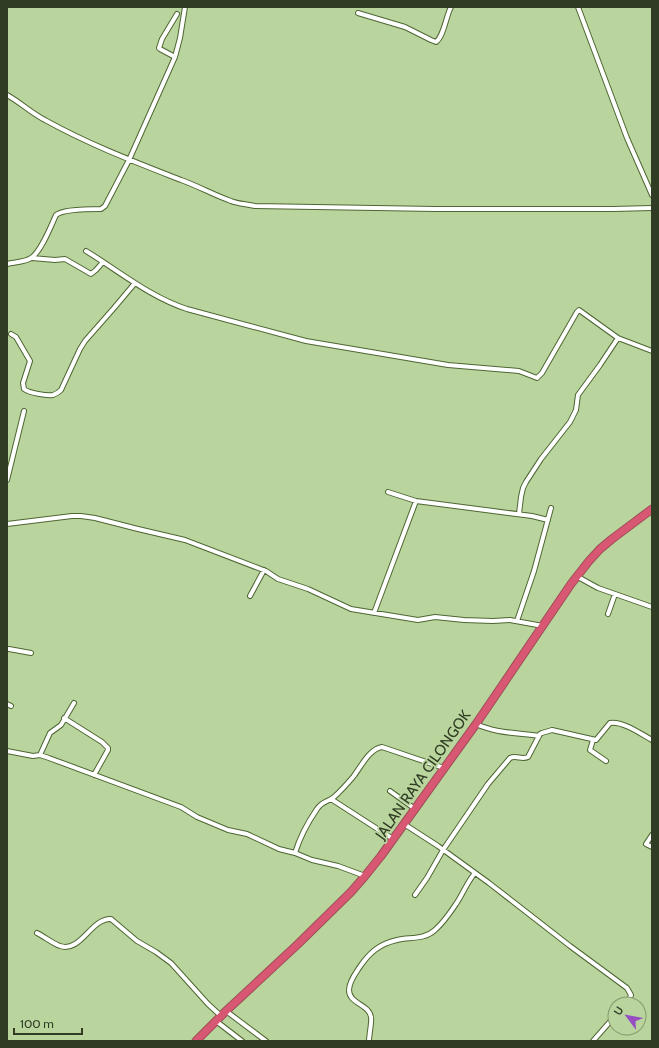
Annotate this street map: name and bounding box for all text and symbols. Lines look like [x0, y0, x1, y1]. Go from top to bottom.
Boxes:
street label: JALAN RAYA CILONGOK [371, 706, 475, 844]
north arrow [607, 996, 647, 1036]
text: U [610, 1004, 627, 1018]
scale bar [14, 1010, 82, 1036]
text: 100 m [20, 1016, 54, 1031]

